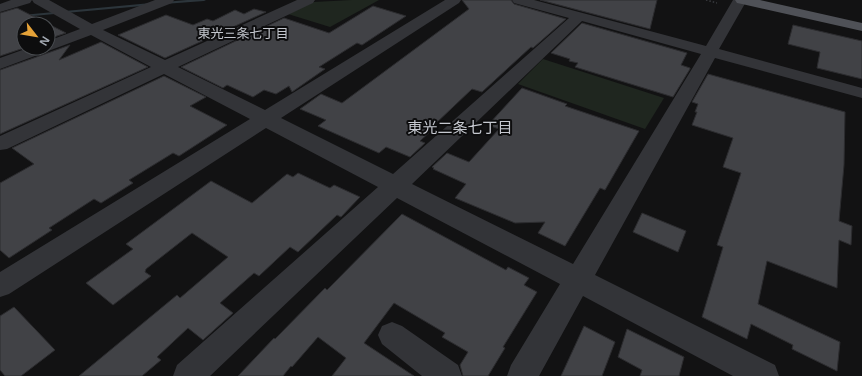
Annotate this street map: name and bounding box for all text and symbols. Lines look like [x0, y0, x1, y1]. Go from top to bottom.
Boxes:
north arrow [16, 16, 56, 56]
district label: 東光三条七丁目 [197, 24, 289, 42]
text: N [36, 34, 54, 49]
district label: 東光二条七丁目 [407, 117, 513, 137]

